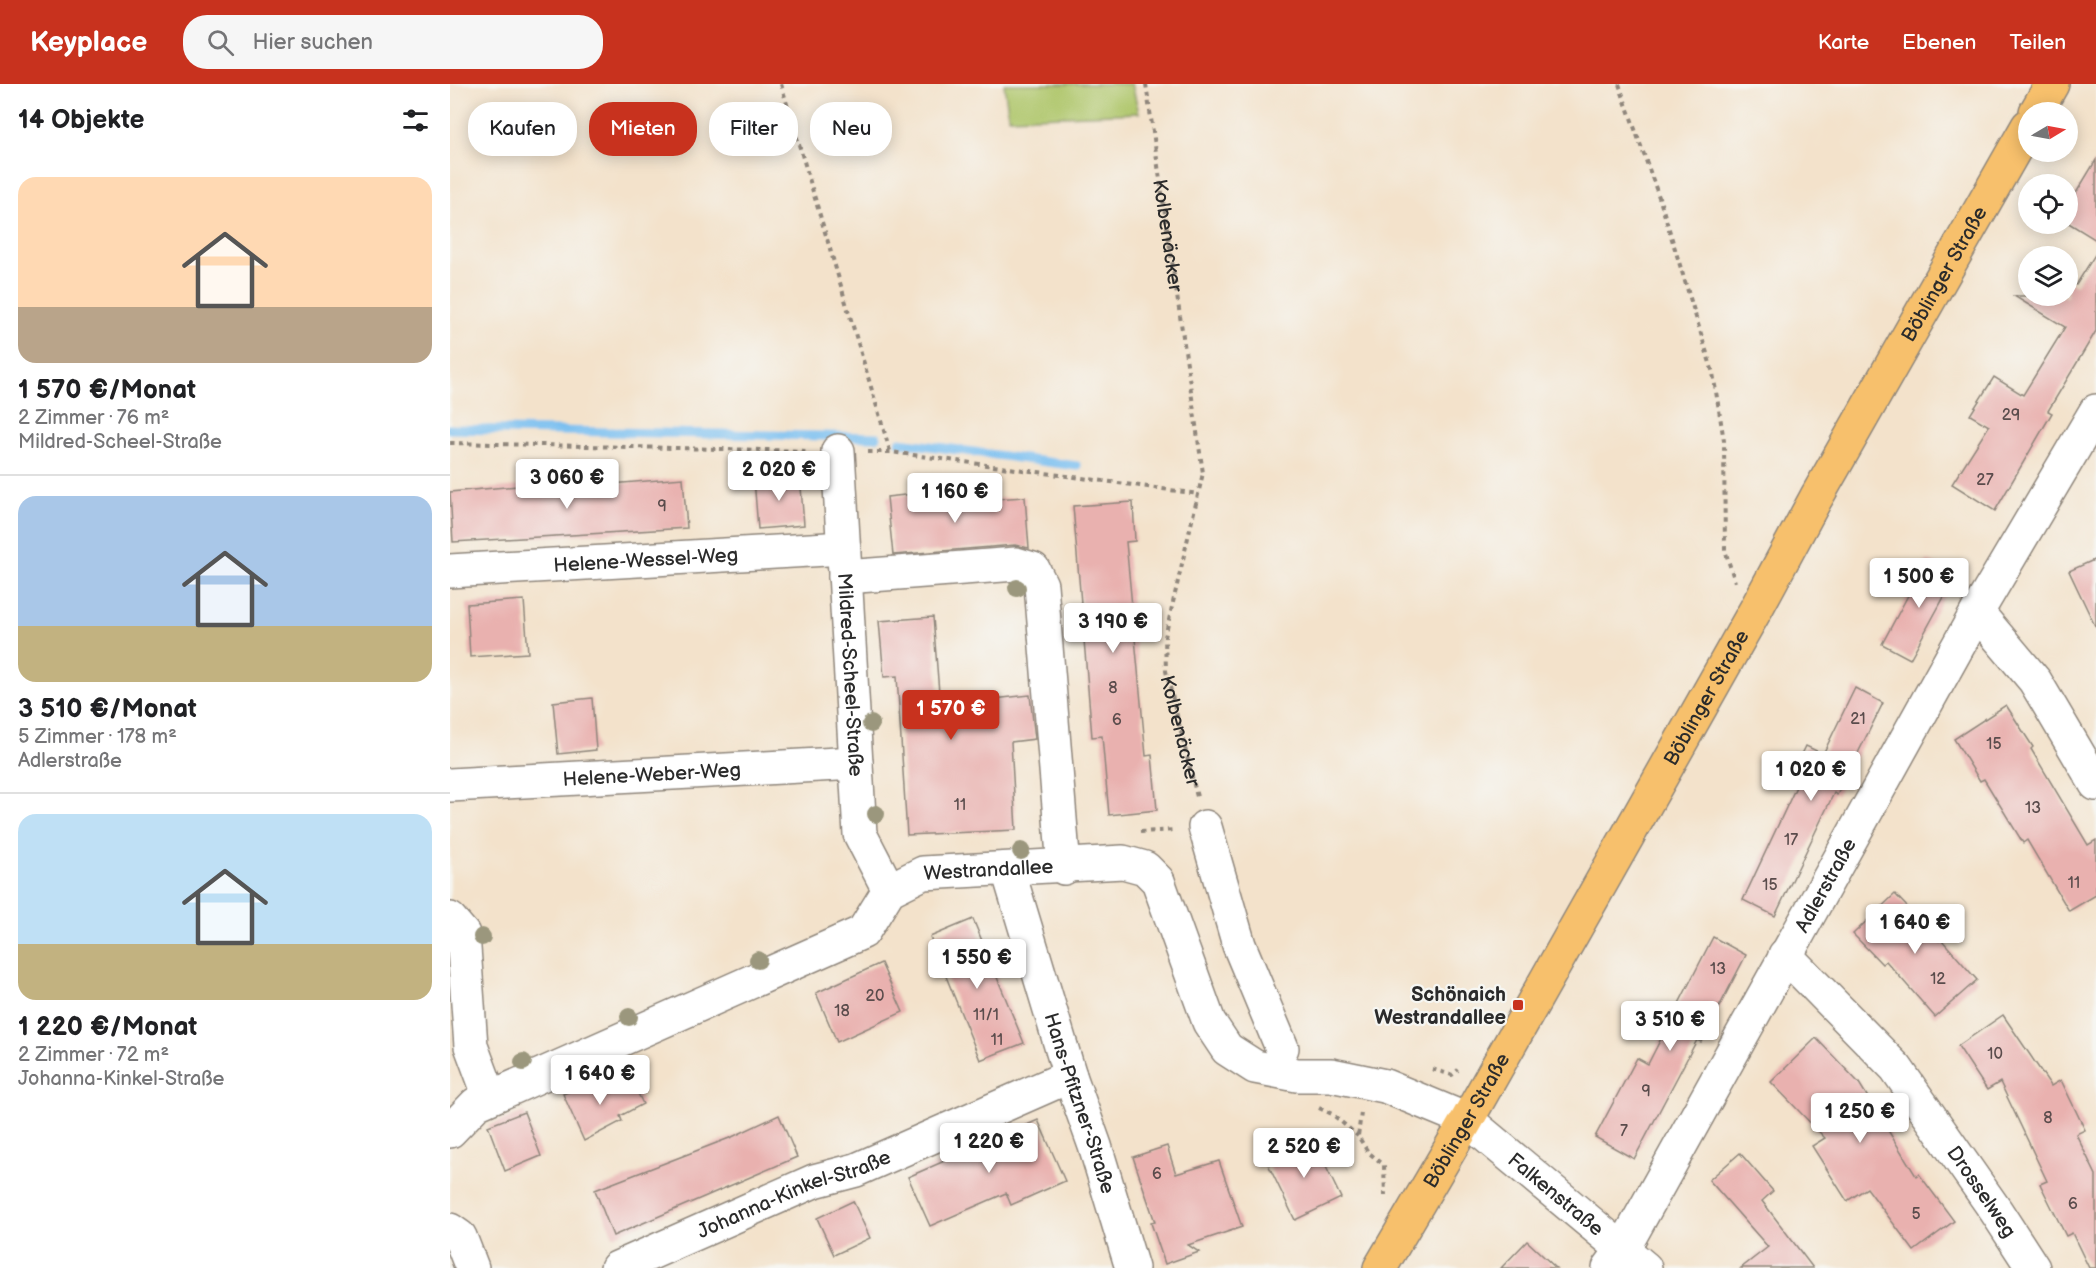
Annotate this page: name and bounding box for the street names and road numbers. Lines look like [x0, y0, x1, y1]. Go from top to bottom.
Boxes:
street label: Kolbenäcker [1147, 178, 1187, 294]
street label: Böblinger Straße [1897, 202, 1993, 346]
street label: Helene-Wessel-Weg [553, 543, 739, 578]
street label: Mildred-Scheel-Straße [832, 572, 868, 777]
street label: Böblinger Straße [1659, 626, 1755, 770]
street label: Kolbenäcker [1155, 673, 1205, 790]
street label: Helene-Weber-Weg [562, 758, 742, 792]
street label: Adlerstraße [1790, 834, 1862, 937]
street label: Westrandallee [923, 855, 1054, 886]
street label: Hans-Pfitzner-Straße [1039, 1010, 1120, 1197]
street label: Böblinger Straße [1419, 1049, 1515, 1193]
street label: Drosselweg [1941, 1142, 2021, 1242]
street label: Johanna-Kinkel-Straße [694, 1145, 895, 1244]
street label: Falkenstraße [1503, 1148, 1608, 1242]

